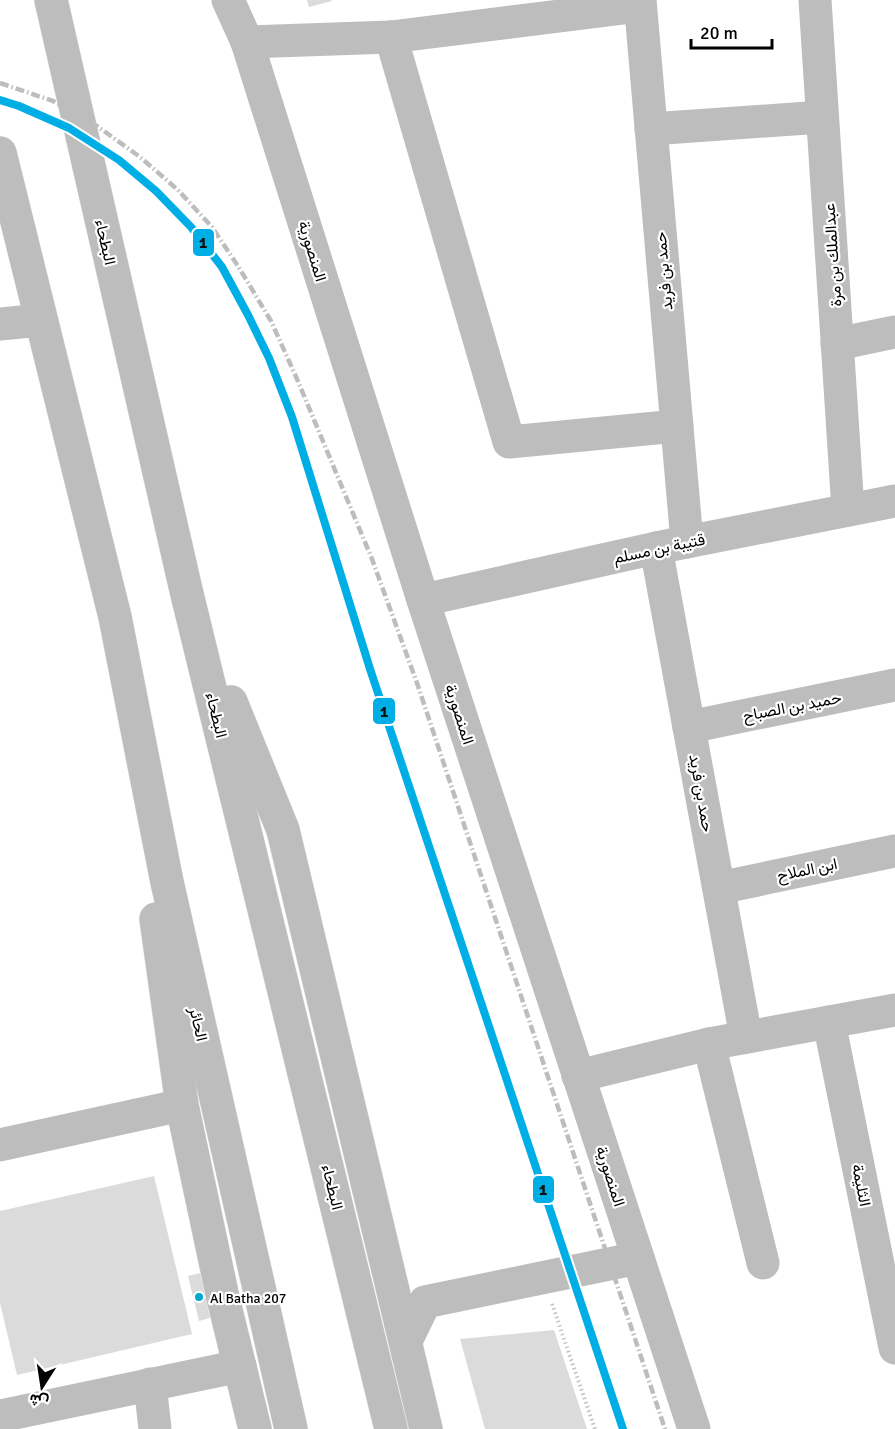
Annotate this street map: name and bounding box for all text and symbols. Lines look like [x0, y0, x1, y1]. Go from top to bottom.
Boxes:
scale bar [691, 12, 772, 50]
text: 20 m [700, 22, 738, 44]
street label: عبدالملك بن مرة [819, 202, 847, 307]
street label: البطحاء [90, 217, 120, 267]
street label: المنصورية [293, 218, 331, 284]
line badge: 1 [192, 228, 215, 257]
street label: حمد بن فريد [651, 231, 677, 311]
text: 1 [199, 233, 208, 253]
street label: قتيبة بن مسلم [612, 530, 707, 568]
street label: المنصورية [440, 681, 478, 747]
street label: حميد بن الصباح [741, 688, 844, 727]
street label: البطحاء [201, 690, 231, 740]
line badge: 1 [372, 697, 396, 725]
text: 1 [380, 702, 389, 722]
street label: حمد بن فريد [684, 753, 718, 834]
street label: ابن الملاح [775, 854, 839, 887]
street label: الحائر [184, 1004, 212, 1043]
street label: المنصورية [591, 1143, 629, 1209]
street label: البطحاء [317, 1162, 347, 1212]
street label: الثليمة [847, 1162, 875, 1208]
line badge: 1 [532, 1175, 555, 1204]
text: 1 [539, 1180, 548, 1200]
place label: Al Batha 207 [210, 1290, 286, 1307]
marker: Al Batha 207 [193, 1291, 205, 1303]
north arrow [12, 1357, 72, 1417]
text: ش [28, 1389, 51, 1412]

